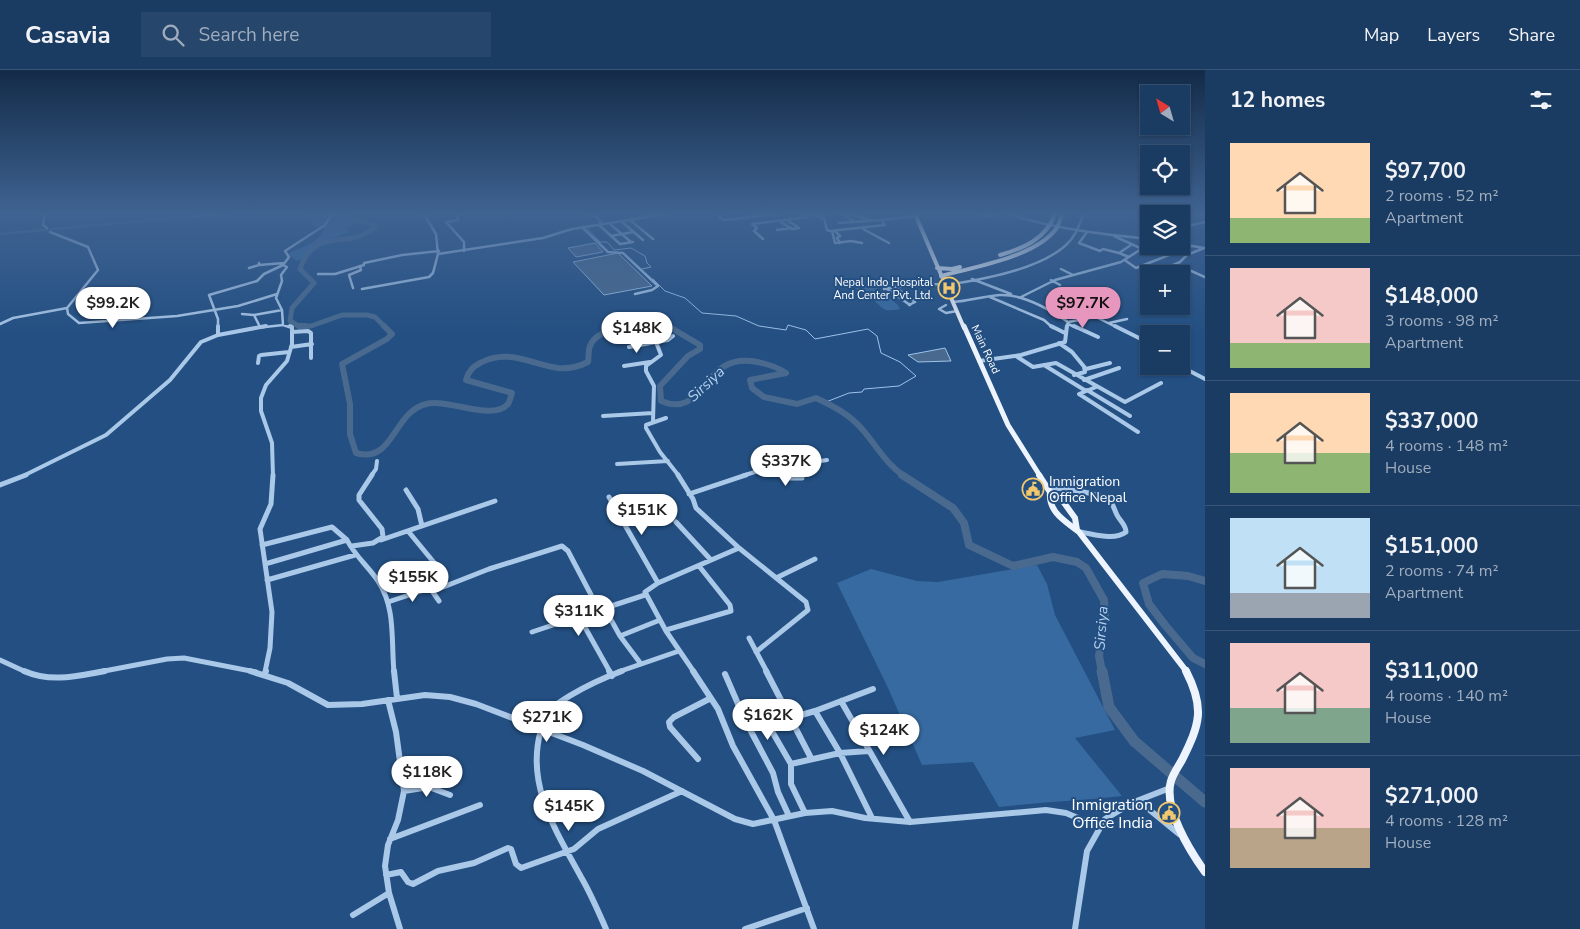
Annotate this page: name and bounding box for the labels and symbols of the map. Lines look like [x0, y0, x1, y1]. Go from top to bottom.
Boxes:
north arrow [1140, 85, 1190, 135]
place label: Nepal Indo Hospital And Center Pvt. Ltd. [833, 275, 934, 303]
hospital icon: Nepal Indo Hospital And Center Pvt. Ltd. [937, 276, 961, 300]
pin: $99.2K [72, 286, 154, 329]
pin: $97.7K [1042, 286, 1124, 329]
pin: $148K [602, 312, 672, 354]
street label: Main Road [968, 322, 1003, 376]
water label: Sirsiya [683, 362, 729, 406]
pin: $337K [751, 444, 821, 487]
place label: Inmigration Office Nepal [1049, 472, 1128, 507]
public building icon: Inmigration Office Nepal [1021, 477, 1045, 501]
pin: $151K [607, 494, 677, 536]
pin: $155K [378, 560, 448, 603]
pin: $311K [544, 594, 614, 637]
water label: Sirsiya [1089, 605, 1113, 651]
pin: $162K [733, 698, 803, 741]
pin: $271K [512, 700, 582, 743]
pin: $124K [849, 714, 919, 756]
pin: $118K [392, 756, 462, 798]
pin: $145K [534, 790, 604, 832]
place label: Inmigration Office India [1072, 794, 1153, 834]
public building icon: Inmigration Office India [1157, 801, 1181, 825]

